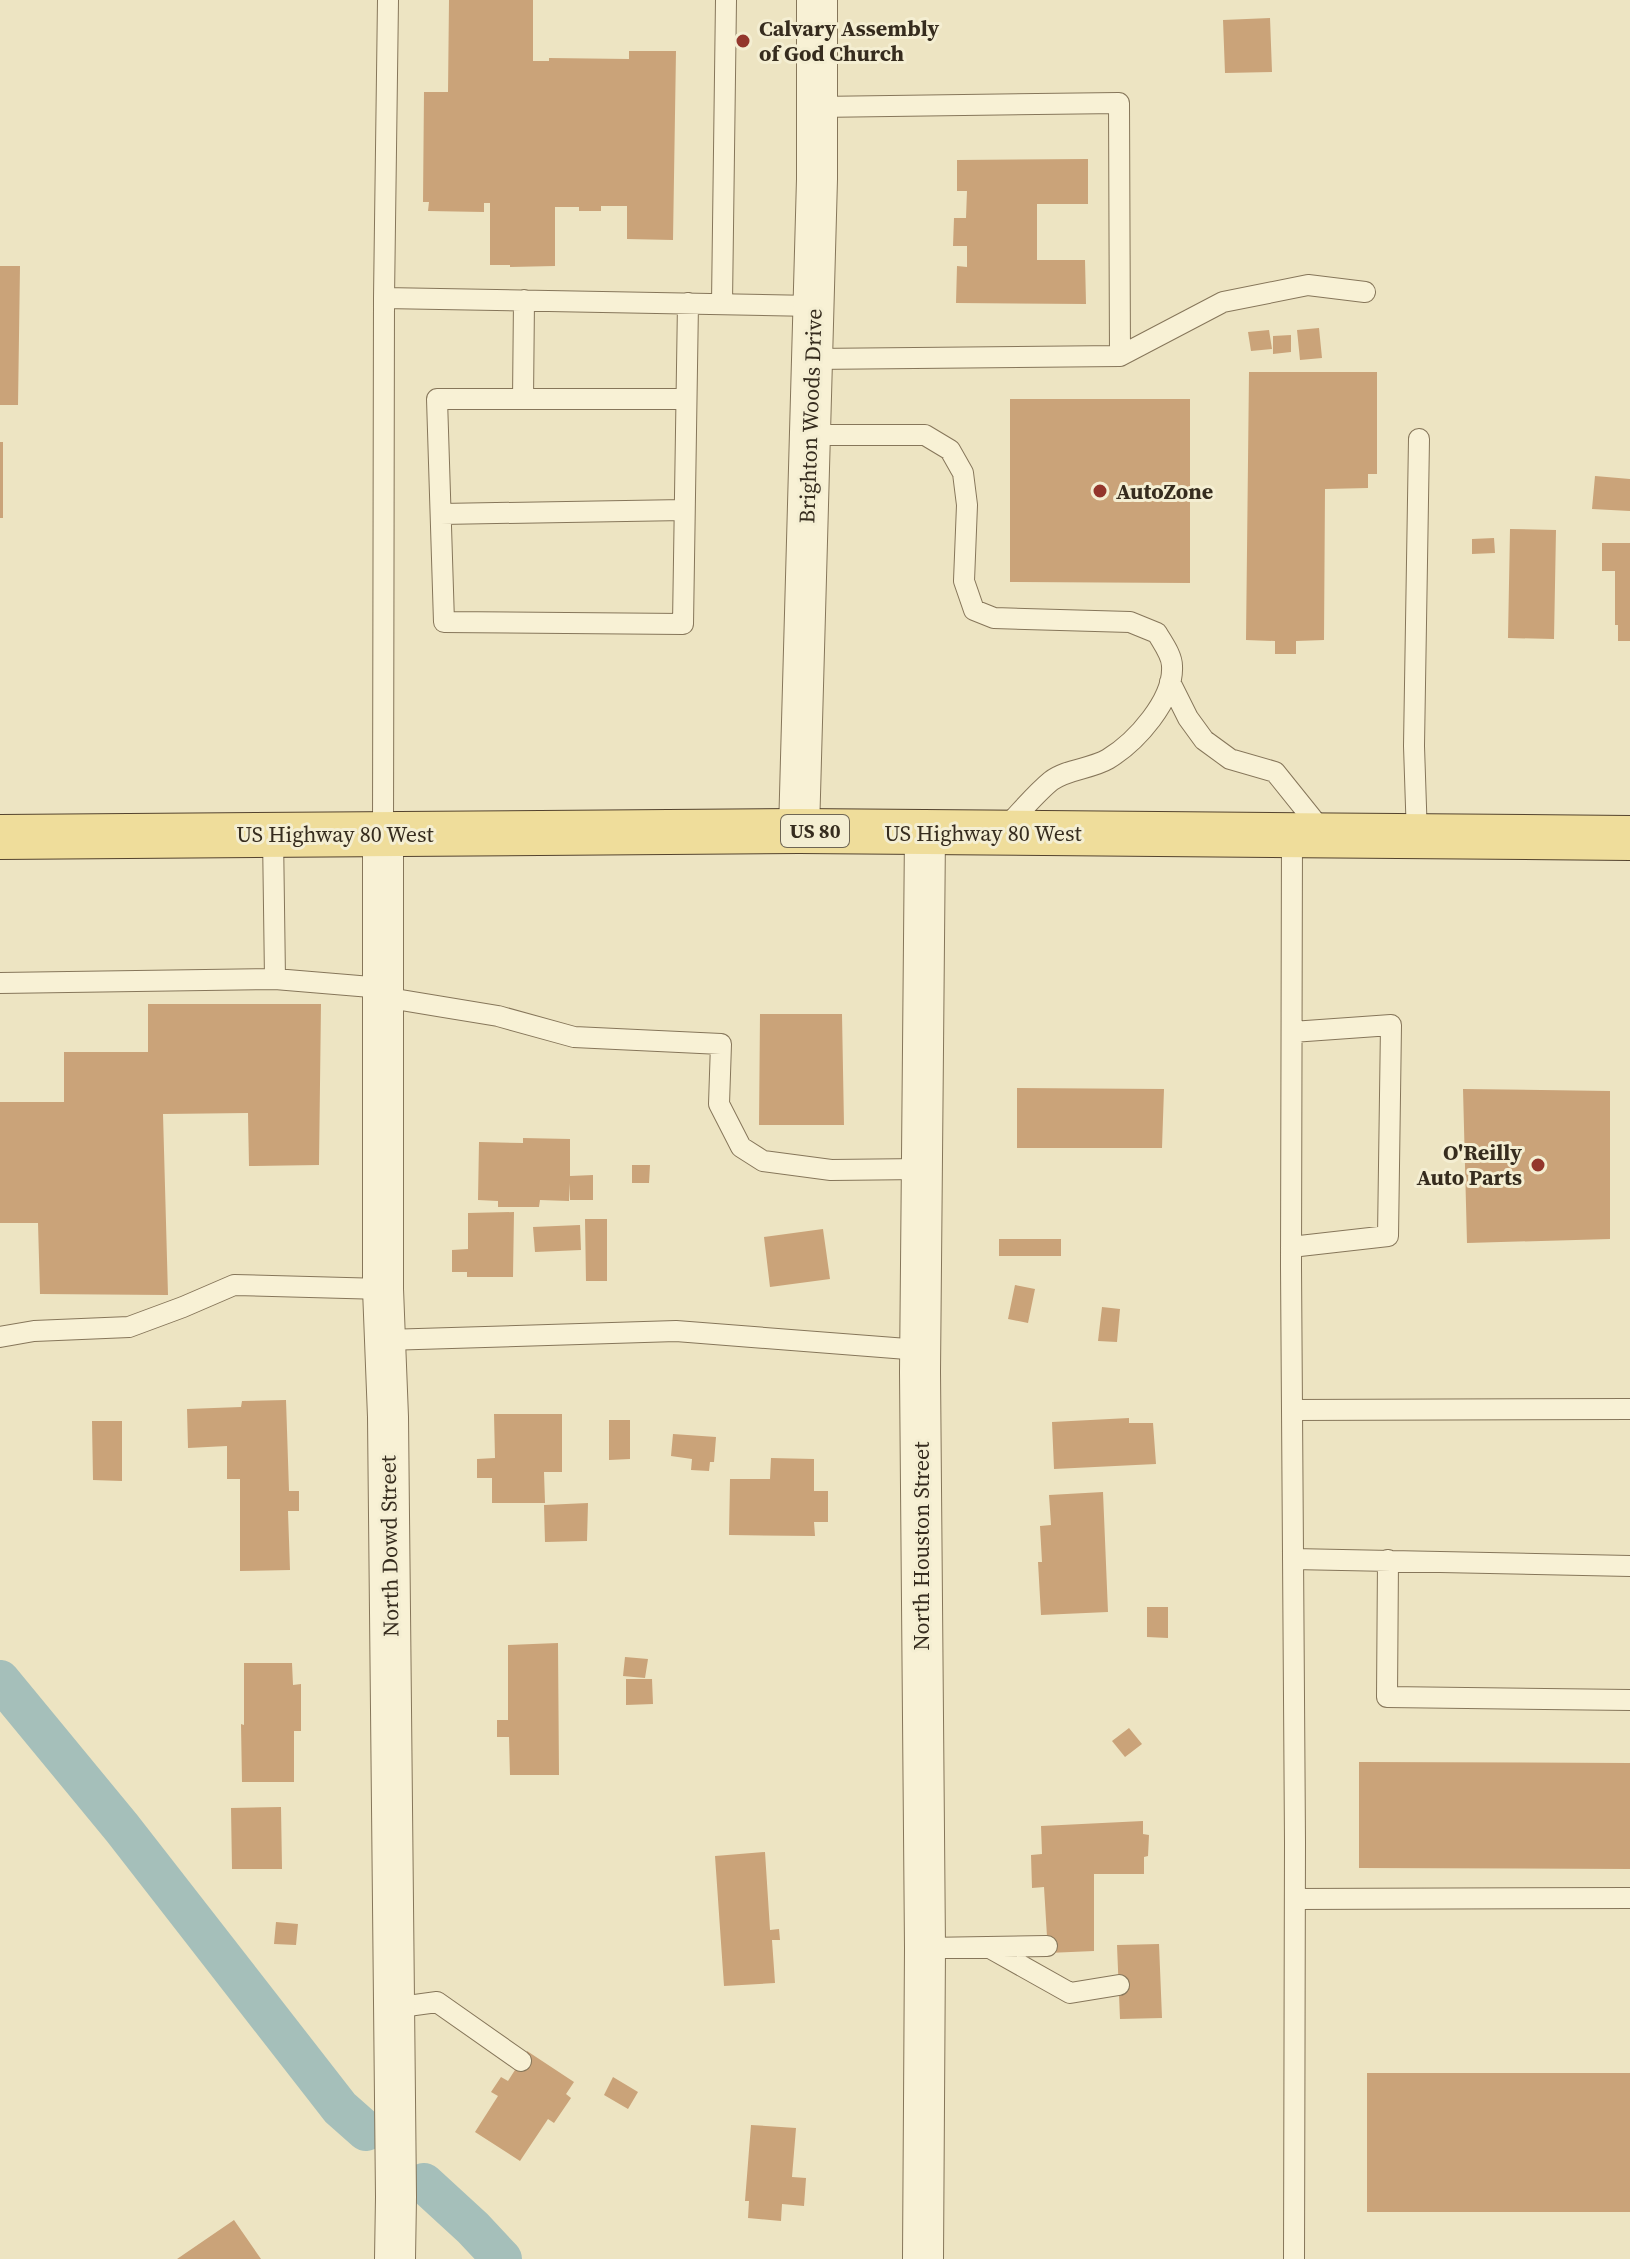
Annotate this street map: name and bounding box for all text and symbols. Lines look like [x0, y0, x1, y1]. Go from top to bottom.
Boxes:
place label: Calvary Assembly of God Church [759, 13, 940, 68]
marker: Calvary Assembly of God Church [734, 32, 752, 50]
street label: Brighton Woods Drive [791, 308, 829, 524]
place label: AutoZone [1116, 476, 1213, 506]
marker: AutoZone [1091, 482, 1109, 500]
road number: US 80 [781, 815, 849, 847]
street label: US Highway 80 West [884, 818, 1083, 848]
street label: US Highway 80 West [236, 819, 435, 849]
place label: O'Reilly Auto Parts [1416, 1137, 1522, 1192]
marker: O'Reilly Auto Parts [1529, 1156, 1547, 1174]
street label: North Houston Street [906, 1441, 936, 1650]
street label: North Dowd Street [372, 1454, 406, 1637]

